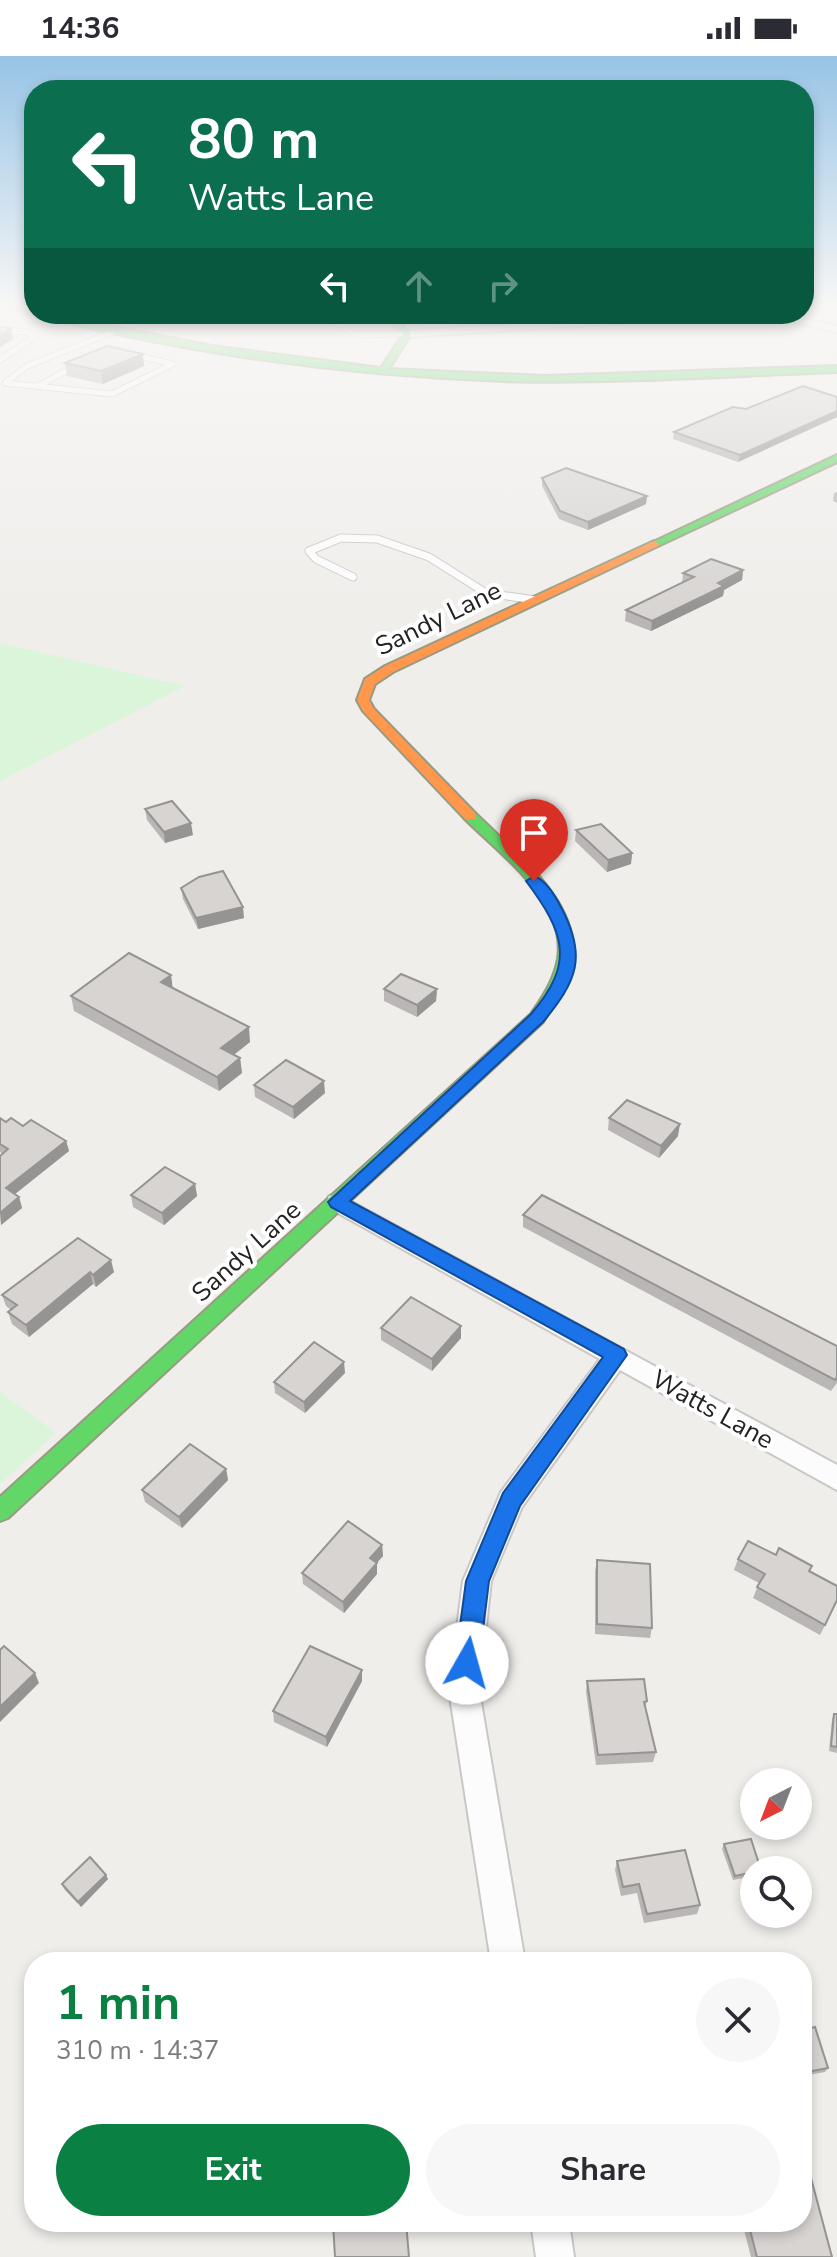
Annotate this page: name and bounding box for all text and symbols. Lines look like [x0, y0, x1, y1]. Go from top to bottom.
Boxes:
text: 14:36 [40, 8, 119, 49]
text: 80 m [188, 101, 319, 178]
icon: left [56, 112, 160, 216]
text: Watts Lane [188, 174, 374, 223]
icon: left [313, 264, 357, 308]
icon: ahead [397, 264, 441, 308]
icon: right [481, 264, 525, 308]
street label: Sandy Lane [369, 573, 507, 664]
pin [500, 799, 568, 881]
icon: arrive [512, 811, 556, 855]
street label: Sandy Lane [184, 1193, 309, 1310]
street label: Watts Lane [645, 1362, 780, 1457]
position arrow [425, 1621, 509, 1705]
north arrow [740, 1768, 812, 1840]
map controls [740, 1768, 812, 1928]
button: search [740, 1856, 812, 1928]
text: 1 min [56, 1970, 180, 2036]
button: close [696, 1978, 780, 2062]
text: 310 m · 14:37 [56, 2033, 219, 2068]
button: Exit [56, 2124, 410, 2216]
button: Share [426, 2124, 780, 2216]

